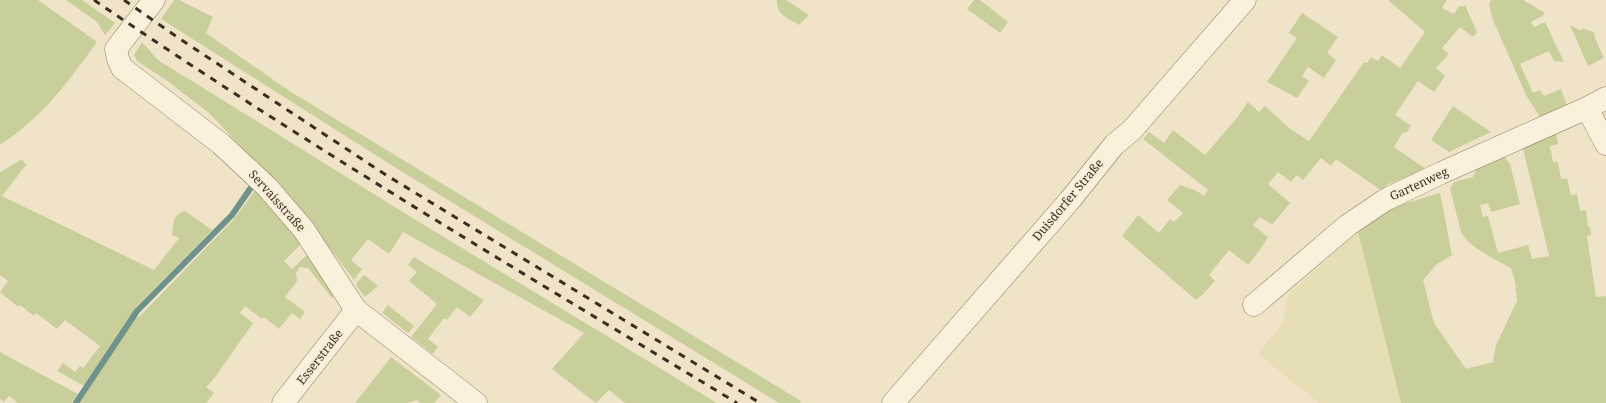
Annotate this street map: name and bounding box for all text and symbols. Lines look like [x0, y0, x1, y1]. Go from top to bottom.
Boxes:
street label: Duisdorfer Straße [1028, 155, 1107, 244]
street label: Gartenweg [1387, 162, 1451, 204]
street label: Servaisstraße [245, 166, 310, 235]
street label: Esserstraße [292, 325, 347, 388]

